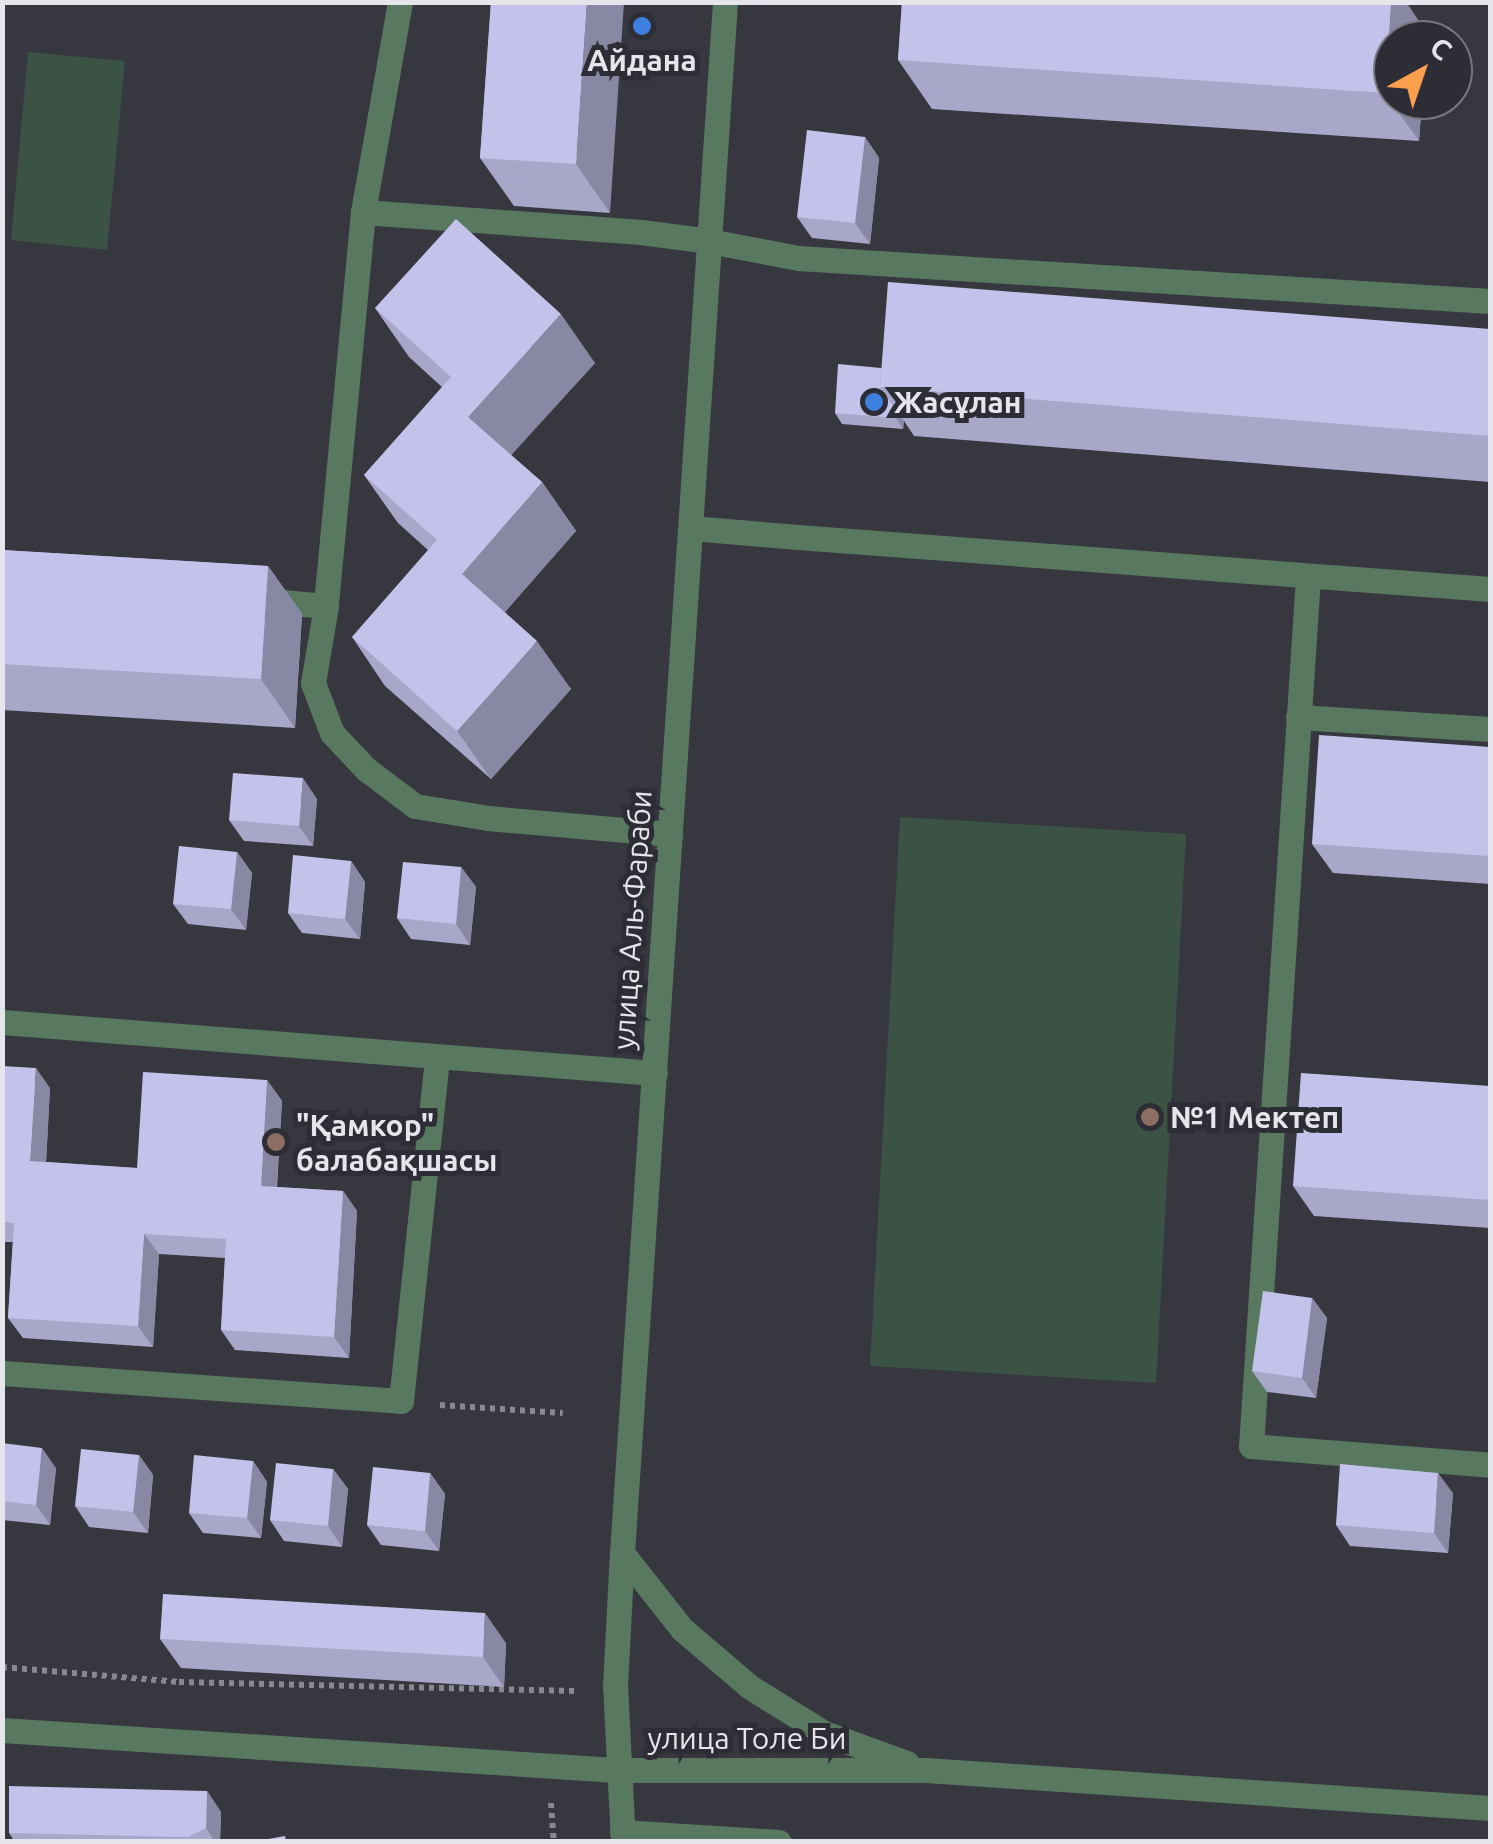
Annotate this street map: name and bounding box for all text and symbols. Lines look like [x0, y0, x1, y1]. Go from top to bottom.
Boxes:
marker: Айдана [631, 15, 653, 37]
north arrow [1373, 20, 1473, 120]
text: С [1424, 31, 1458, 66]
place label: Айдана [587, 42, 697, 78]
place label: Жасұлан [894, 384, 1022, 420]
marker: Жасұлан [863, 391, 885, 413]
street label: улица Аль-Фараби [605, 789, 659, 1051]
place label: №1 Мектеп [1170, 1099, 1339, 1135]
marker: №1 Мектеп [1139, 1106, 1161, 1128]
place label: "Қамкор" балабақшасы [296, 1107, 497, 1178]
marker: "Қамкор" балабақшасы [265, 1131, 287, 1153]
street label: улица Толе Би [648, 1720, 846, 1756]

